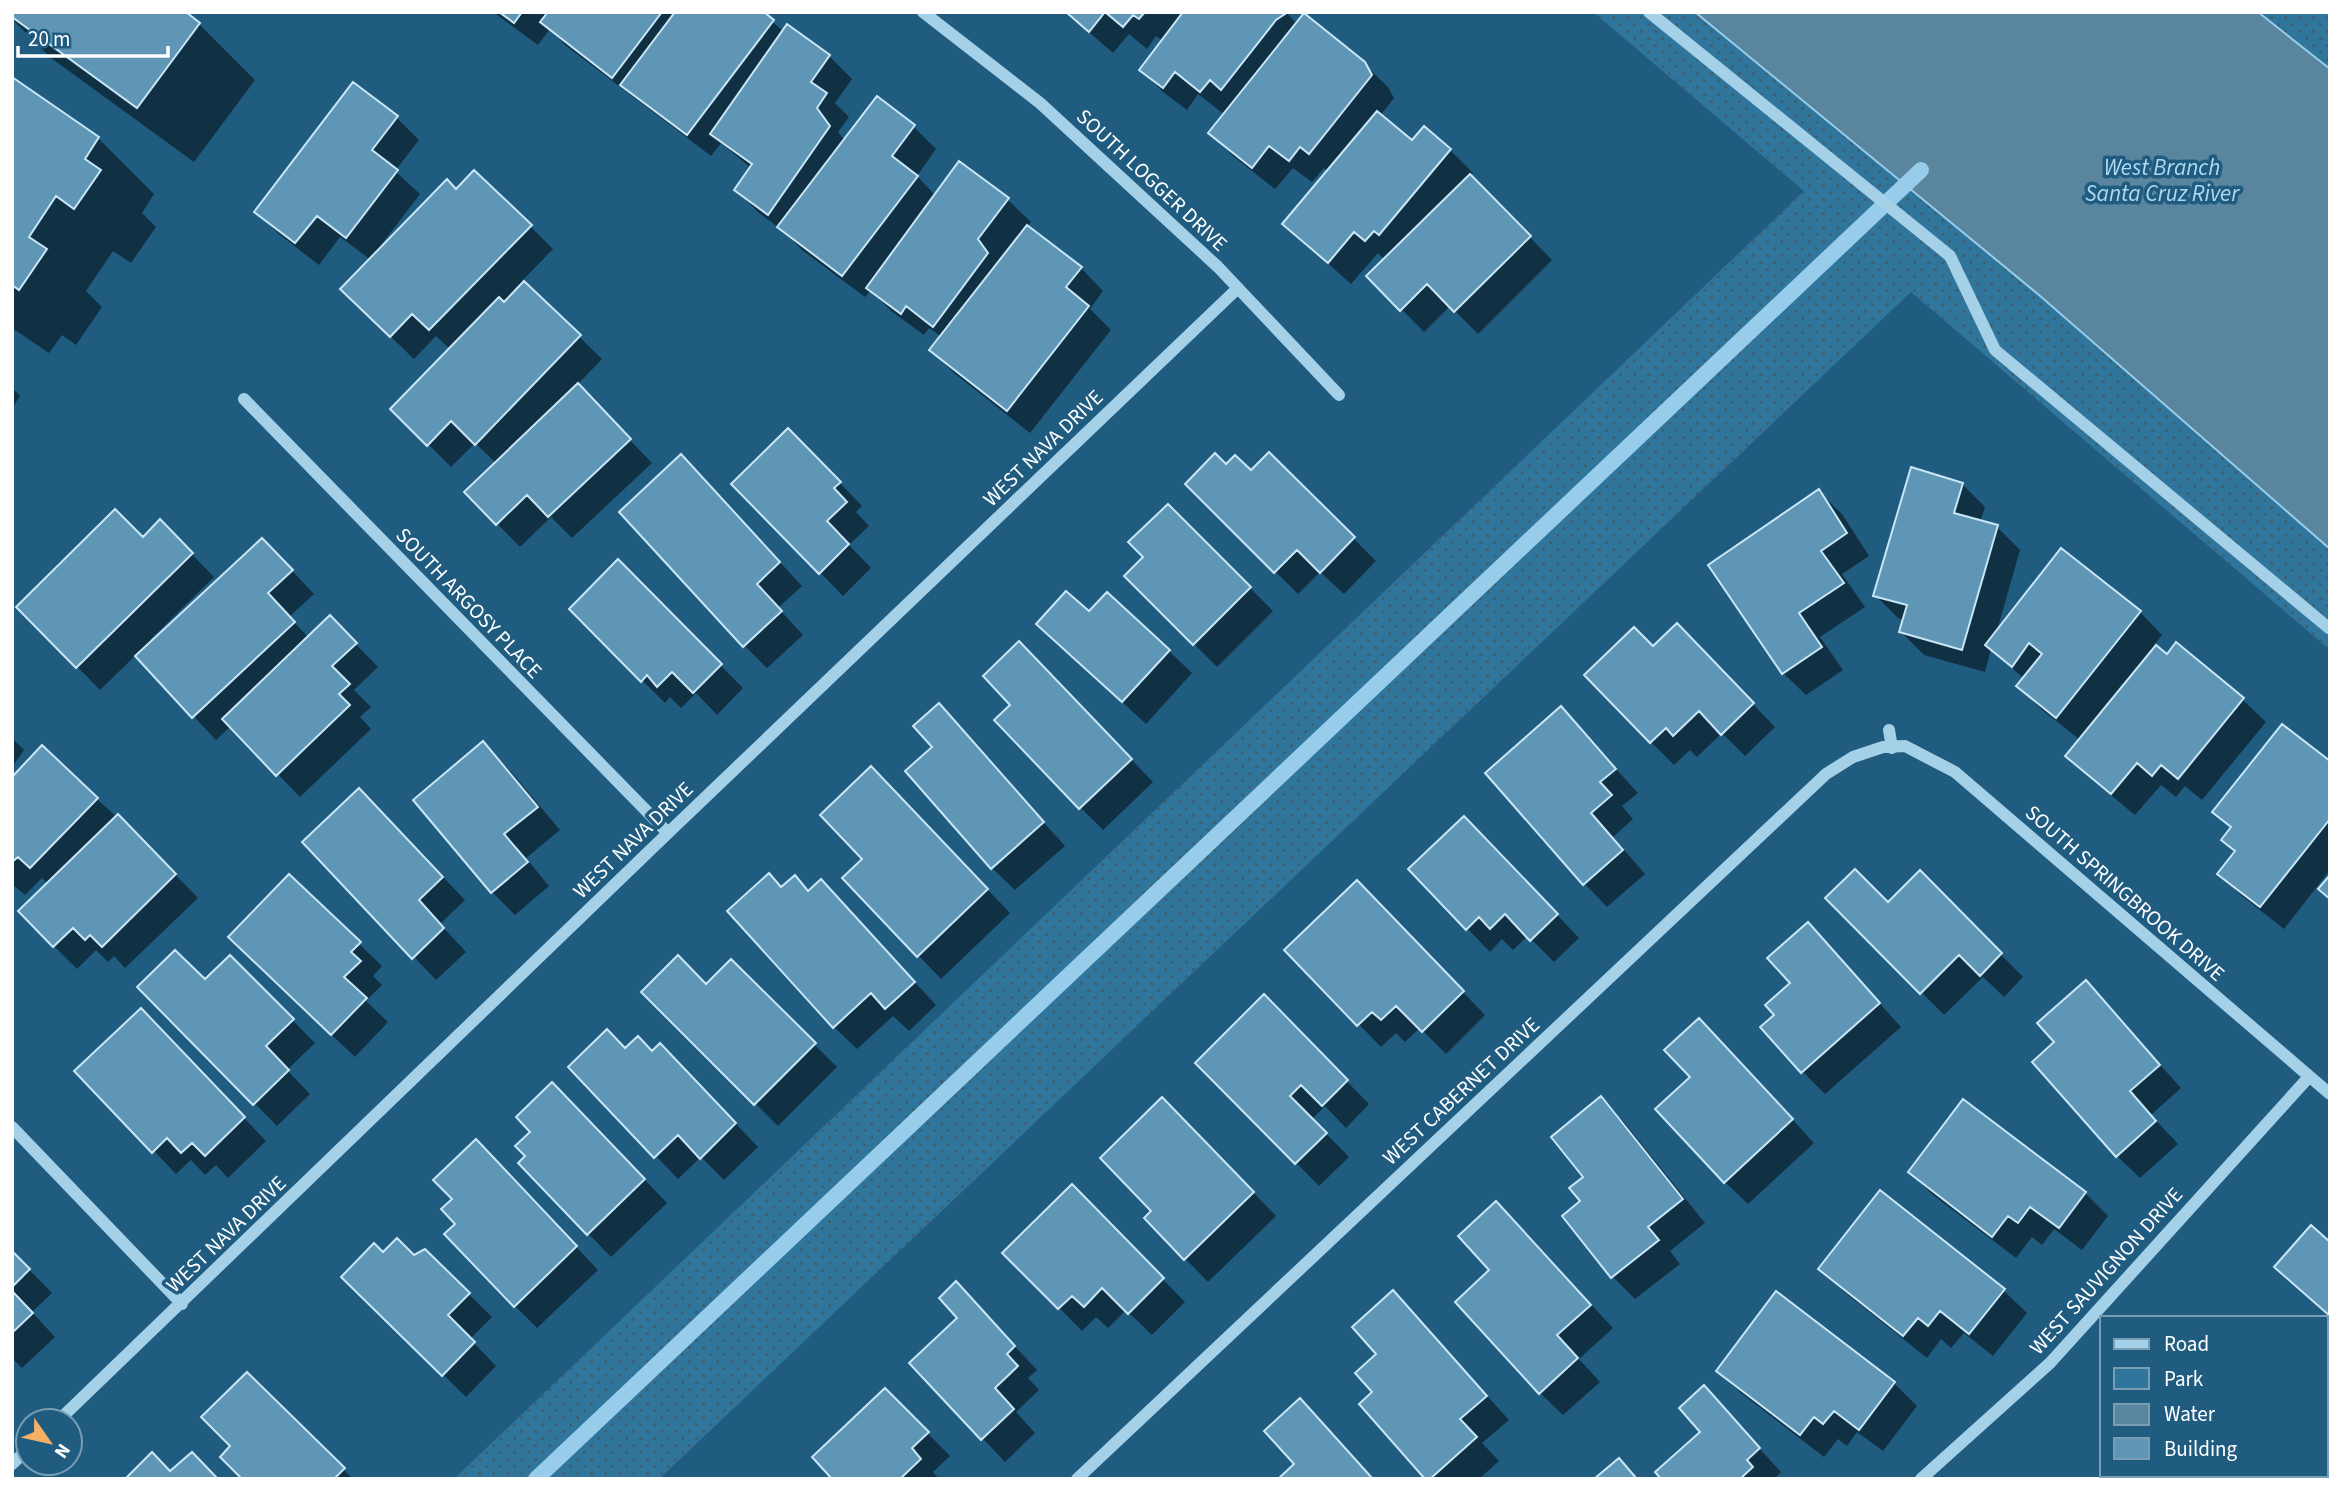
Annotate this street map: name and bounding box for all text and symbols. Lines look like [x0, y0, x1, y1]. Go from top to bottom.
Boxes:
scale bar [18, 14, 168, 58]
text: 20 m [28, 24, 70, 54]
street label: SOUTH LOGGER DRIVE [1070, 102, 1234, 258]
water label: West Branch Santa Cruz River [2085, 151, 2240, 210]
street label: WEST NAVA DRIVE [976, 383, 1110, 513]
street label: SOUTH ARGOSY PLACE [389, 521, 549, 685]
street label: WEST NAVA DRIVE [566, 775, 700, 905]
street label: SOUTH SPRINGBROOK DRIVE [2019, 798, 2231, 988]
street label: WEST CABERNET DRIVE [1376, 1010, 1546, 1172]
street label: WEST NAVA DRIVE [159, 1169, 293, 1299]
street label: WEST SAUVIGNON DRIVE [2022, 1181, 2190, 1361]
legend [2100, 1316, 2328, 1477]
text: Road [2164, 1329, 2209, 1359]
text: Park [2164, 1364, 2204, 1394]
text: Water [2164, 1399, 2216, 1429]
north arrow [14, 1407, 84, 1477]
text: Building [2164, 1434, 2238, 1464]
text: N [47, 1438, 77, 1463]

